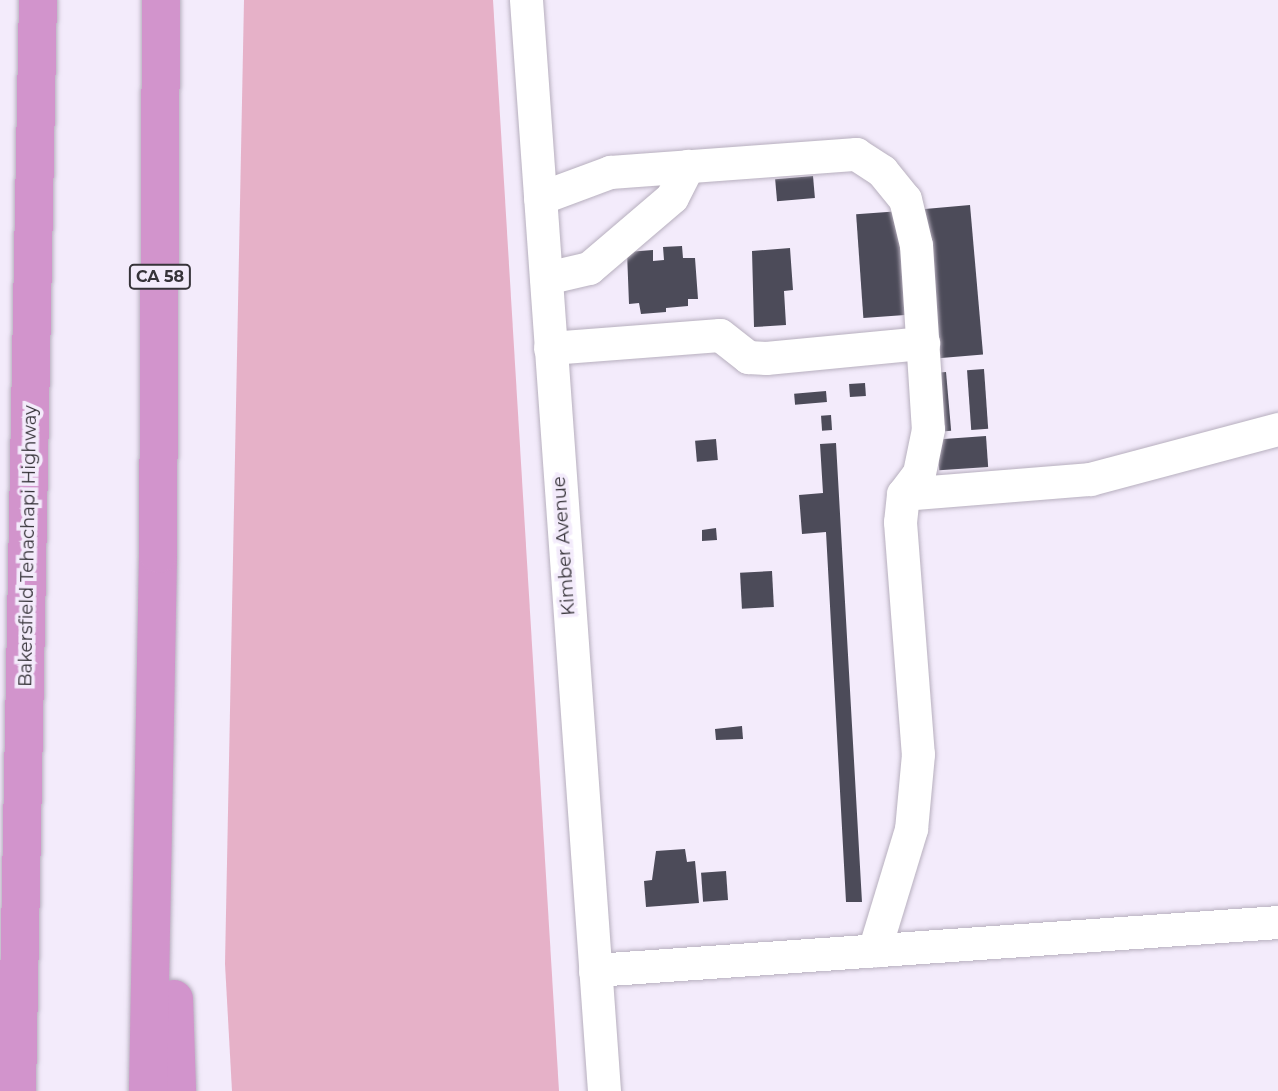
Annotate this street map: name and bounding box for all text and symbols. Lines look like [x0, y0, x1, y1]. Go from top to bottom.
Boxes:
road number: CA 58 [128, 264, 192, 290]
street label: Bakersfield Tehachapi Highway [15, 405, 41, 687]
street label: Kimber Avenue [548, 476, 580, 616]

